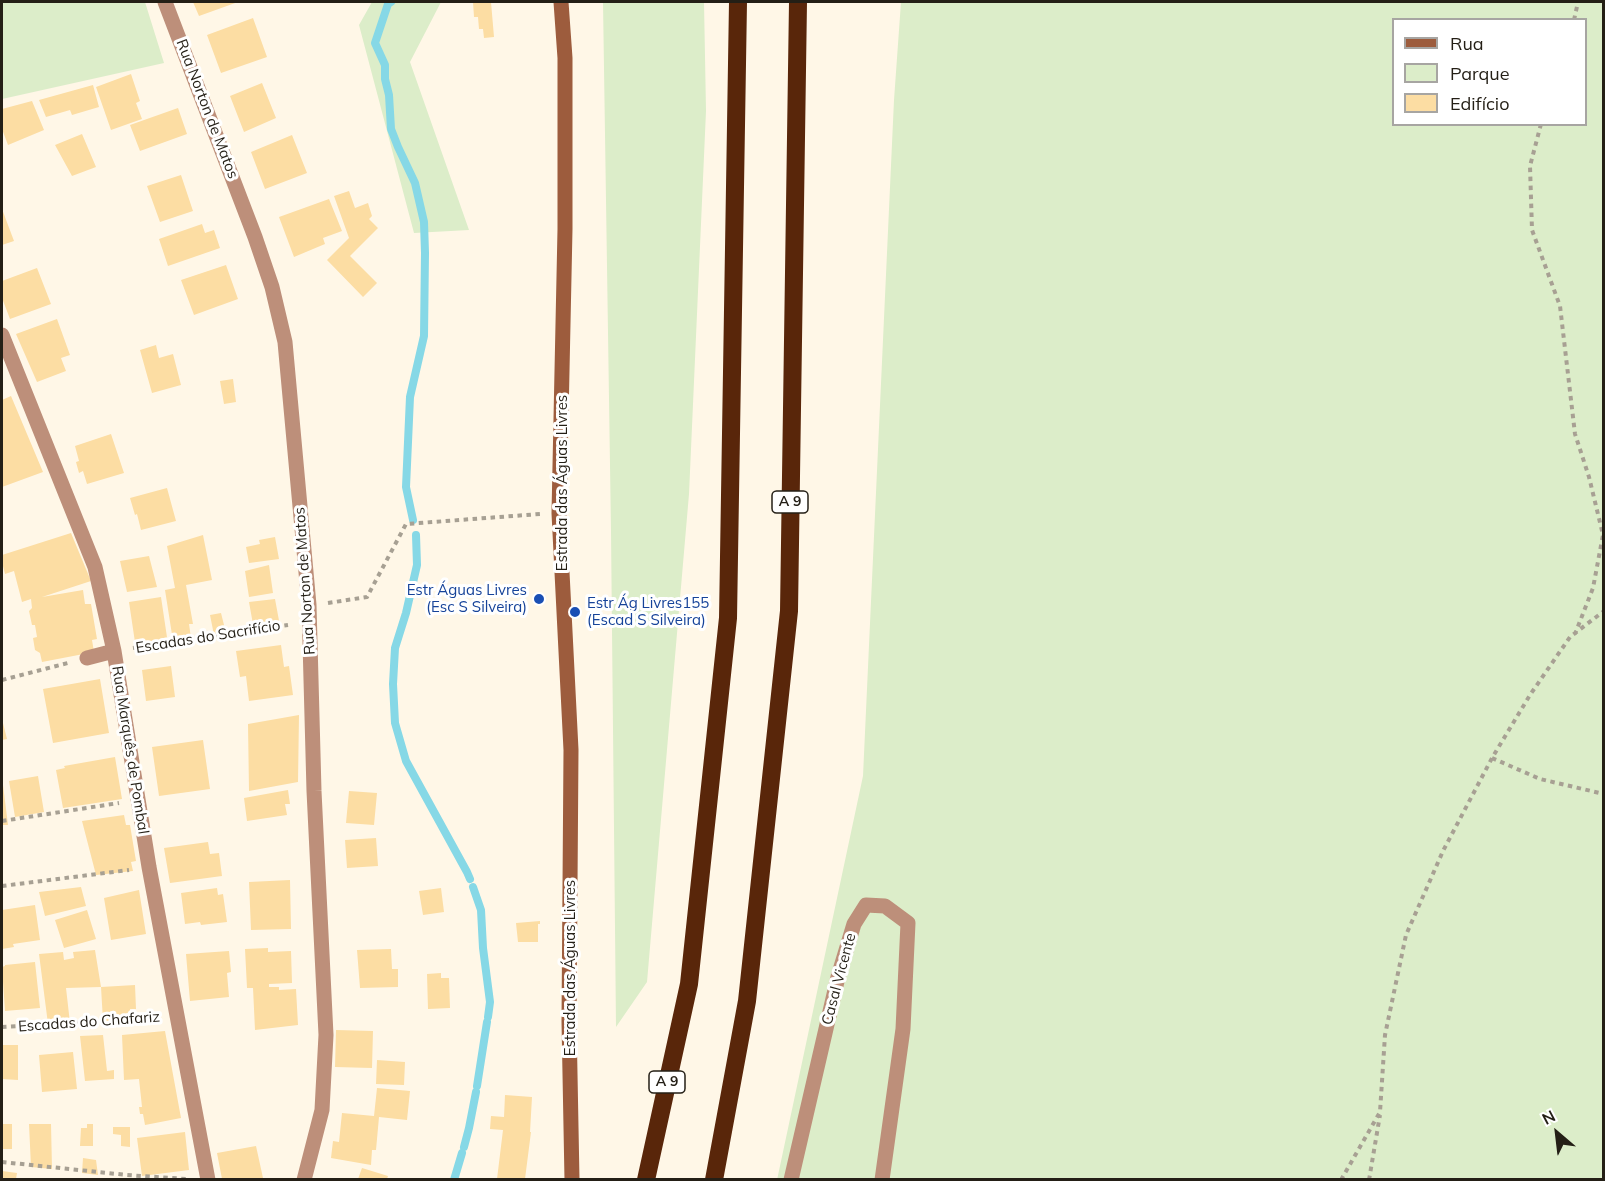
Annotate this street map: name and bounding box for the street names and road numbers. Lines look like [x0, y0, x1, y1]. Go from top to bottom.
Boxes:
street label: Rua Norton de Matos [172, 37, 242, 181]
street label: Estrada das Águas Livres [553, 395, 571, 571]
road number: A 9 [772, 491, 808, 513]
street label: Rua Norton de Matos [291, 506, 319, 656]
street label: Escadas do Sacrifício [134, 617, 282, 657]
street label: Rua Marquês de Pombal [108, 665, 152, 835]
street label: Estrada das Águas Livres [561, 880, 579, 1056]
street label: Casal Vicente [818, 931, 860, 1027]
street label: Escadas do Chafariz [17, 1008, 161, 1036]
road number: A 9 [649, 1071, 685, 1093]

